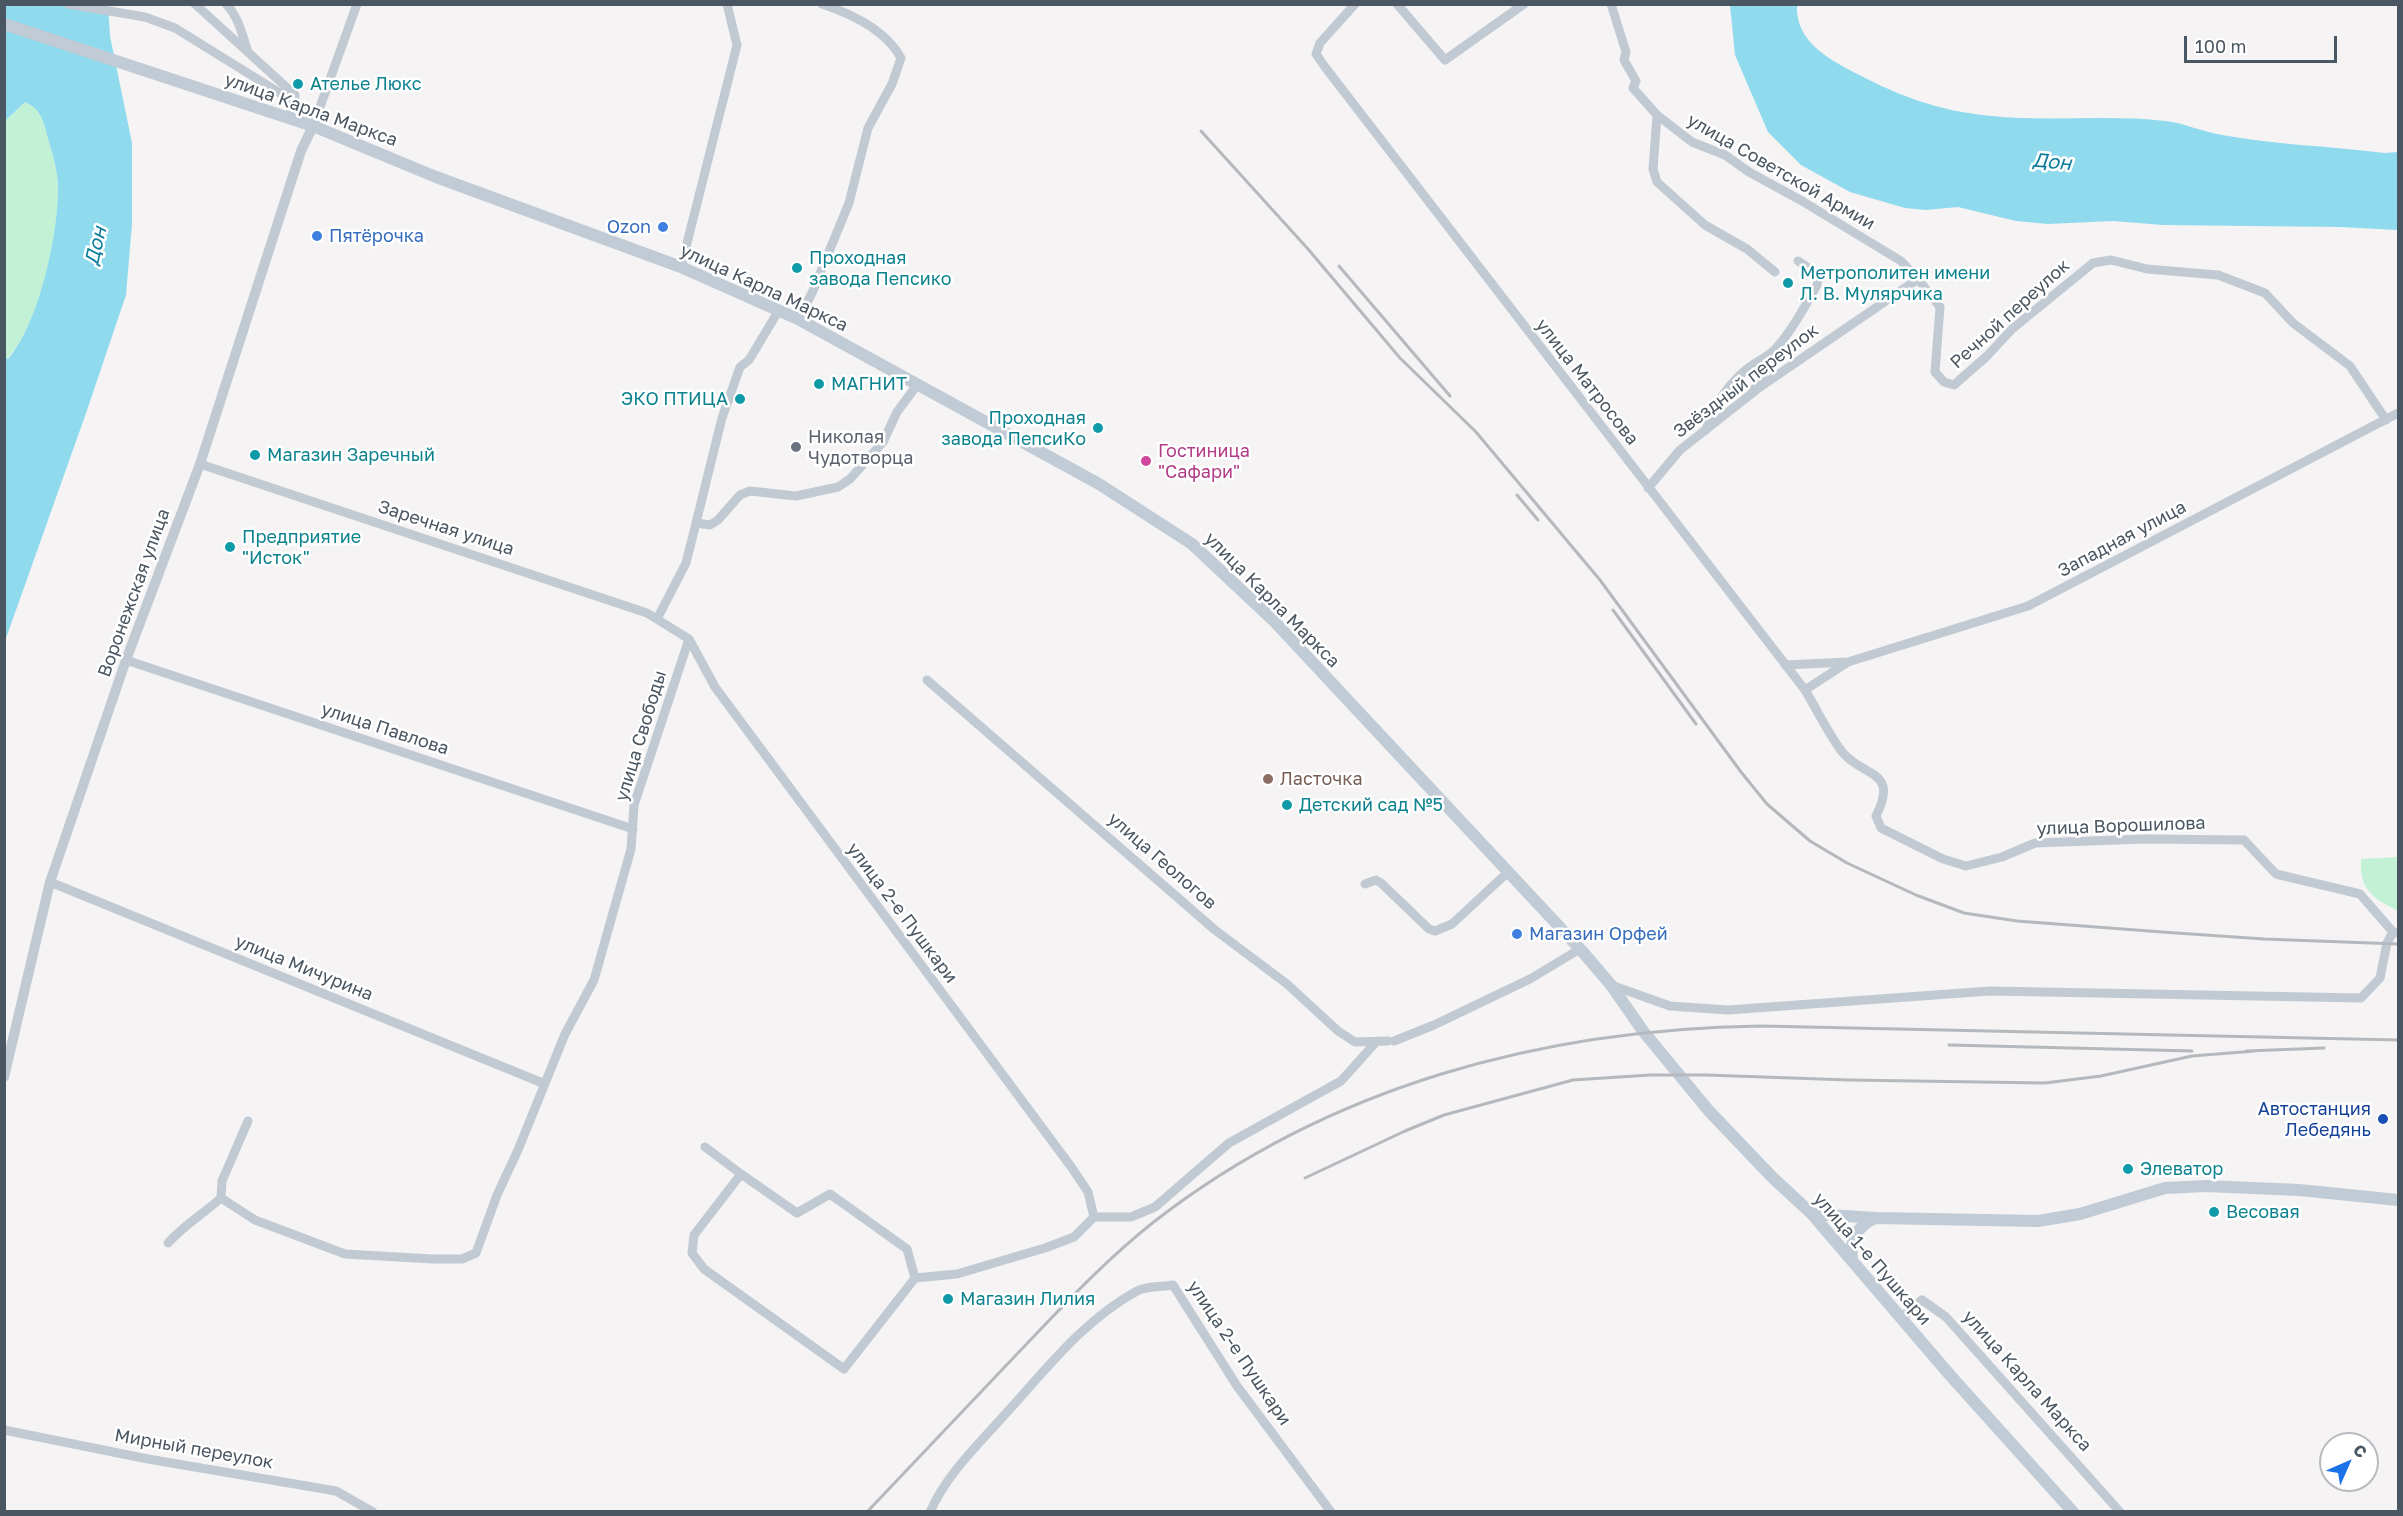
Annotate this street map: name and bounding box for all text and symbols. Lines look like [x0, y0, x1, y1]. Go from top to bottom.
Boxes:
scale bar [2187, 24, 2340, 62]
text: 100 m [2195, 35, 2246, 57]
street label: улица Карла Маркса [222, 69, 400, 151]
place label: Ателье Люкс [310, 73, 422, 95]
marker: Ателье Люкс [291, 77, 305, 91]
street label: улица Советской Армии [1683, 109, 1879, 235]
water label: Дон [2032, 148, 2072, 176]
place label: Ozon [607, 216, 651, 238]
marker: Ozon [656, 220, 670, 234]
water label: Дон [80, 224, 112, 268]
place label: Пятёрочка [329, 225, 424, 247]
marker: Пятёрочка [310, 229, 324, 243]
street label: улица Карла Маркса [677, 240, 851, 336]
place label: Проходная завода Пепсико [809, 247, 951, 290]
street label: Речной переулок [1946, 255, 2074, 373]
marker: Проходная завода Пепсико [790, 261, 804, 275]
place label: Метрополитен имени Л. В. Мулярчика [1800, 262, 1990, 304]
marker: Метрополитен имени Л. В. Мулярчика [1781, 276, 1795, 290]
street label: улица Матросова [1531, 315, 1643, 449]
street label: Звёздный переулок [1669, 319, 1823, 443]
place label: МАГНИТ [831, 373, 907, 395]
marker: МАГНИТ [812, 377, 826, 391]
place label: ЭКО ПТИЦА [621, 388, 728, 410]
marker: ЭКО ПТИЦА [733, 392, 747, 406]
place label: Проходная завода ПепсиКо [941, 407, 1086, 450]
marker: Проходная завода ПепсиКо [1091, 421, 1105, 435]
place label: Николая Чудотворца [808, 426, 913, 468]
marker: Николая Чудотворца [789, 440, 803, 454]
place label: Гостиница "Сафари" [1158, 440, 1250, 482]
place label: Магазин Заречный [267, 444, 435, 466]
marker: Магазин Заречный [248, 448, 262, 462]
marker: Гостиница "Сафари" [1139, 454, 1153, 468]
street label: Заречная улица [375, 496, 517, 560]
street label: Западная улица [2054, 496, 2190, 582]
street label: Воронежская улица [94, 506, 174, 680]
place label: Предприятие "Исток" [242, 526, 361, 568]
street label: улица Карла Маркса [1200, 528, 1344, 672]
marker: Предприятие "Исток" [223, 540, 237, 554]
street label: улица Свободы [611, 668, 671, 804]
street label: улица Павлова [319, 698, 451, 760]
place label: Ласточка [1280, 768, 1363, 790]
marker: Ласточка [1261, 772, 1275, 786]
place label: Детский сад №5 [1299, 794, 1443, 816]
marker: Детский сад №5 [1280, 798, 1294, 812]
street label: улица Геологов [1103, 808, 1221, 914]
street label: улица Ворошилова [2036, 812, 2206, 840]
street label: улица 2-е Пушкари [842, 839, 962, 987]
place label: Магазин Орфей [1529, 923, 1668, 945]
marker: Магазин Орфей [1510, 927, 1524, 941]
street label: улица Мичурина [232, 930, 376, 1006]
place label: Автостанция Лебедянь [2258, 1098, 2371, 1140]
marker: Автостанция Лебедянь [2376, 1112, 2390, 1126]
place label: Элеватор [2140, 1158, 2223, 1180]
marker: Элеватор [2121, 1162, 2135, 1176]
street label: улица 1-е Пушкари [1809, 1188, 1935, 1330]
place label: Весовая [2226, 1201, 2300, 1223]
marker: Весовая [2207, 1205, 2221, 1219]
street label: улица 2-е Пушкари [1183, 1276, 1295, 1430]
place label: Магазин Лилия [960, 1288, 1095, 1310]
marker: Магазин Лилия [941, 1292, 955, 1306]
street label: улица Карла Маркса [1958, 1306, 2096, 1456]
street label: Мирный переулок [113, 1424, 275, 1474]
north arrow [2319, 1432, 2379, 1492]
text: С [2349, 1440, 2371, 1462]

